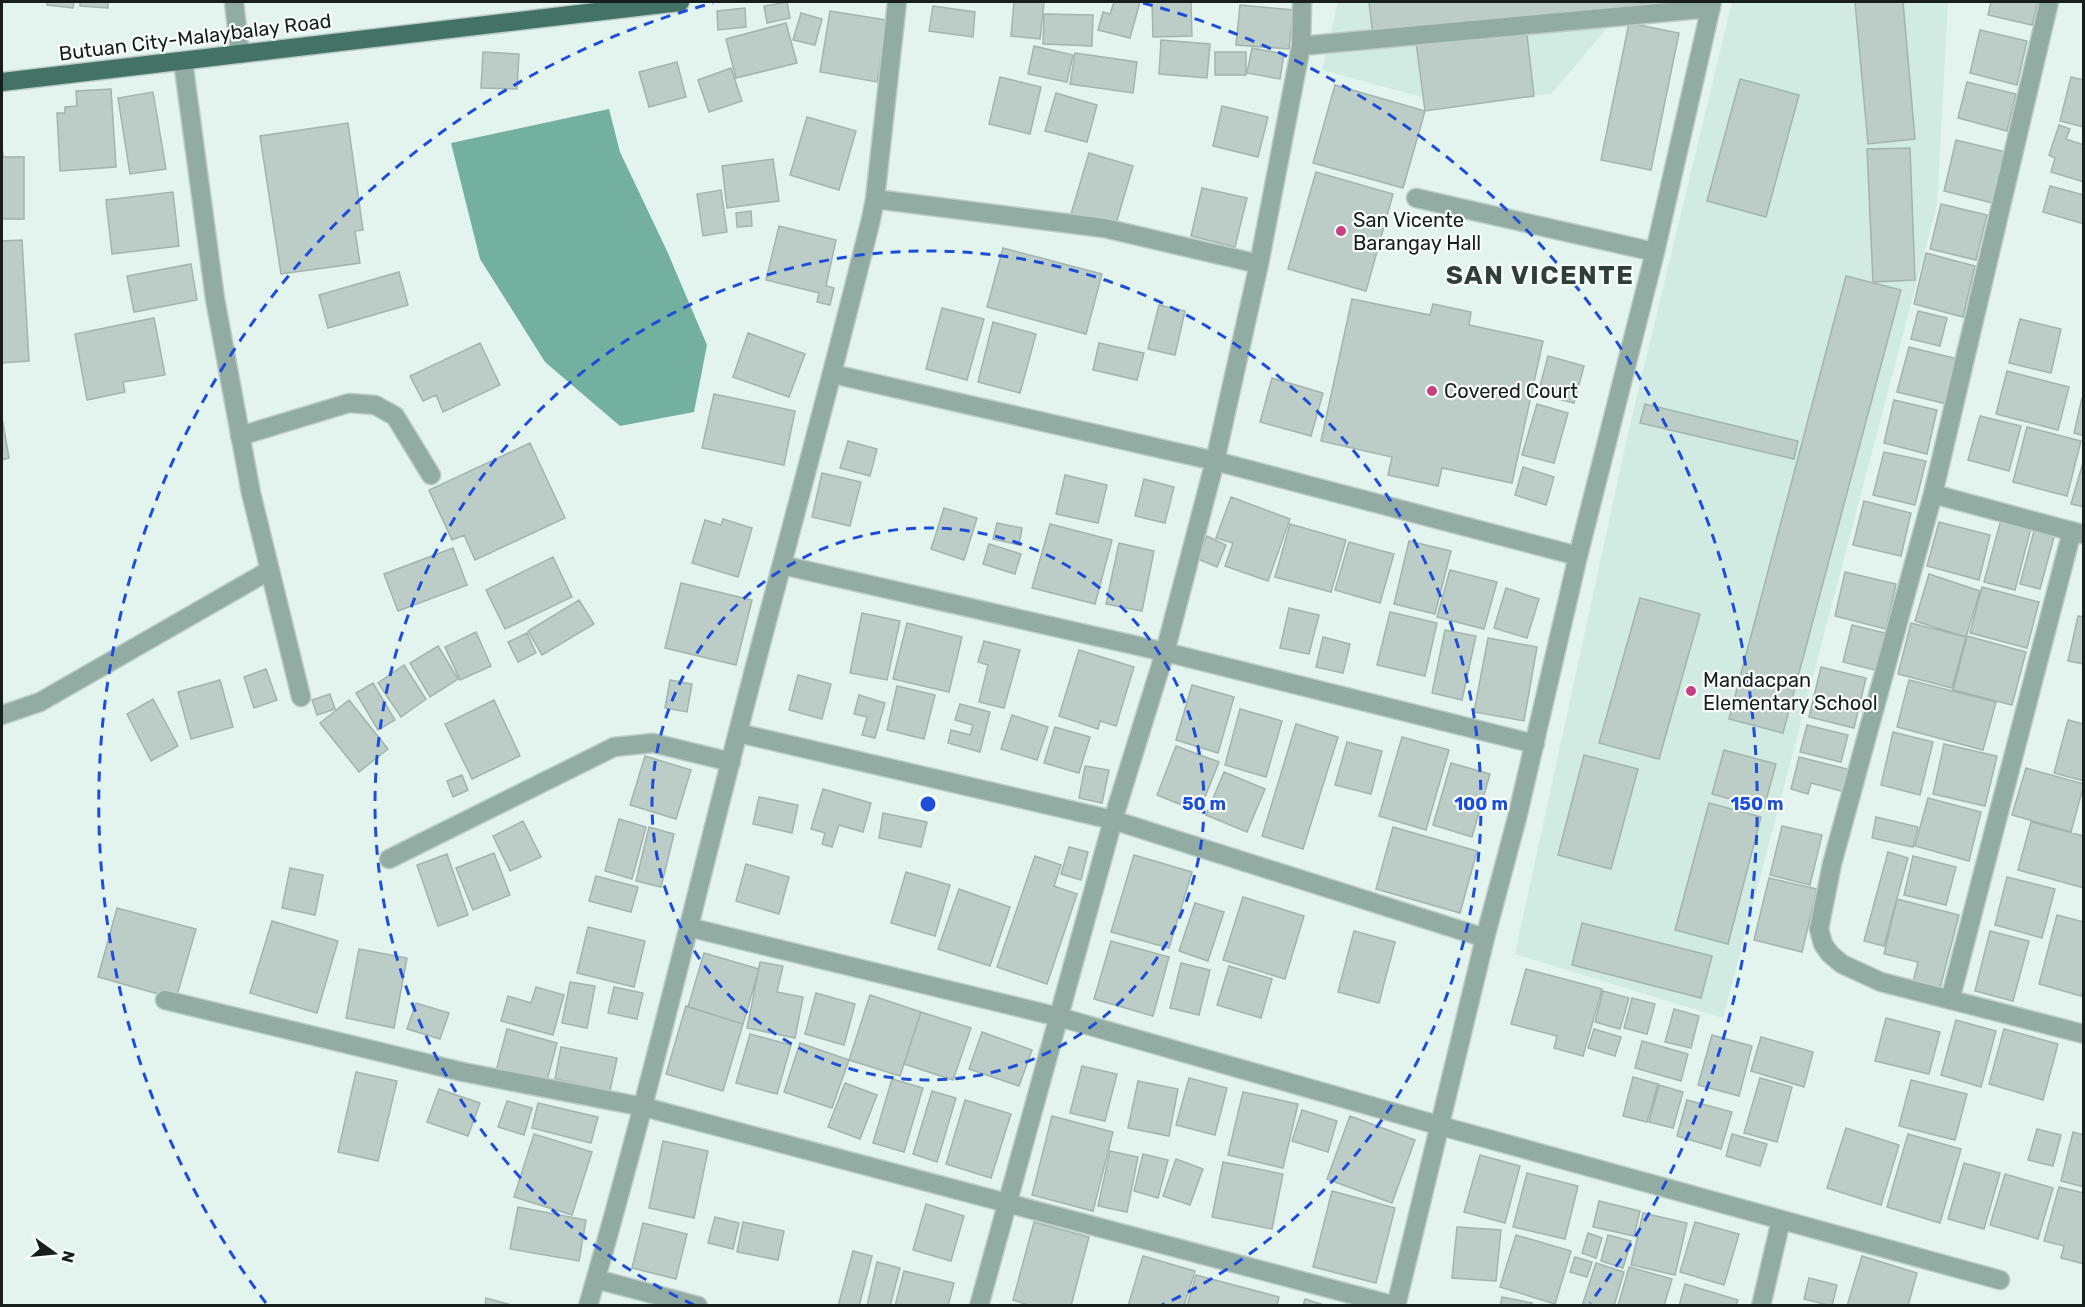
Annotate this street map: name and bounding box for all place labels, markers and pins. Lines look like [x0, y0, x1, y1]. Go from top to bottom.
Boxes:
place label: San Vicente Barangay Hall [1353, 208, 1481, 255]
marker: San Vicente Barangay Hall [1334, 224, 1348, 238]
place label: Covered Court [1444, 379, 1578, 403]
marker: Covered Court [1425, 384, 1439, 398]
place label: Mandacpan Elementary School [1703, 668, 1878, 715]
marker: Mandacpan Elementary School [1684, 684, 1698, 698]
centre of rings [918, 794, 938, 814]

